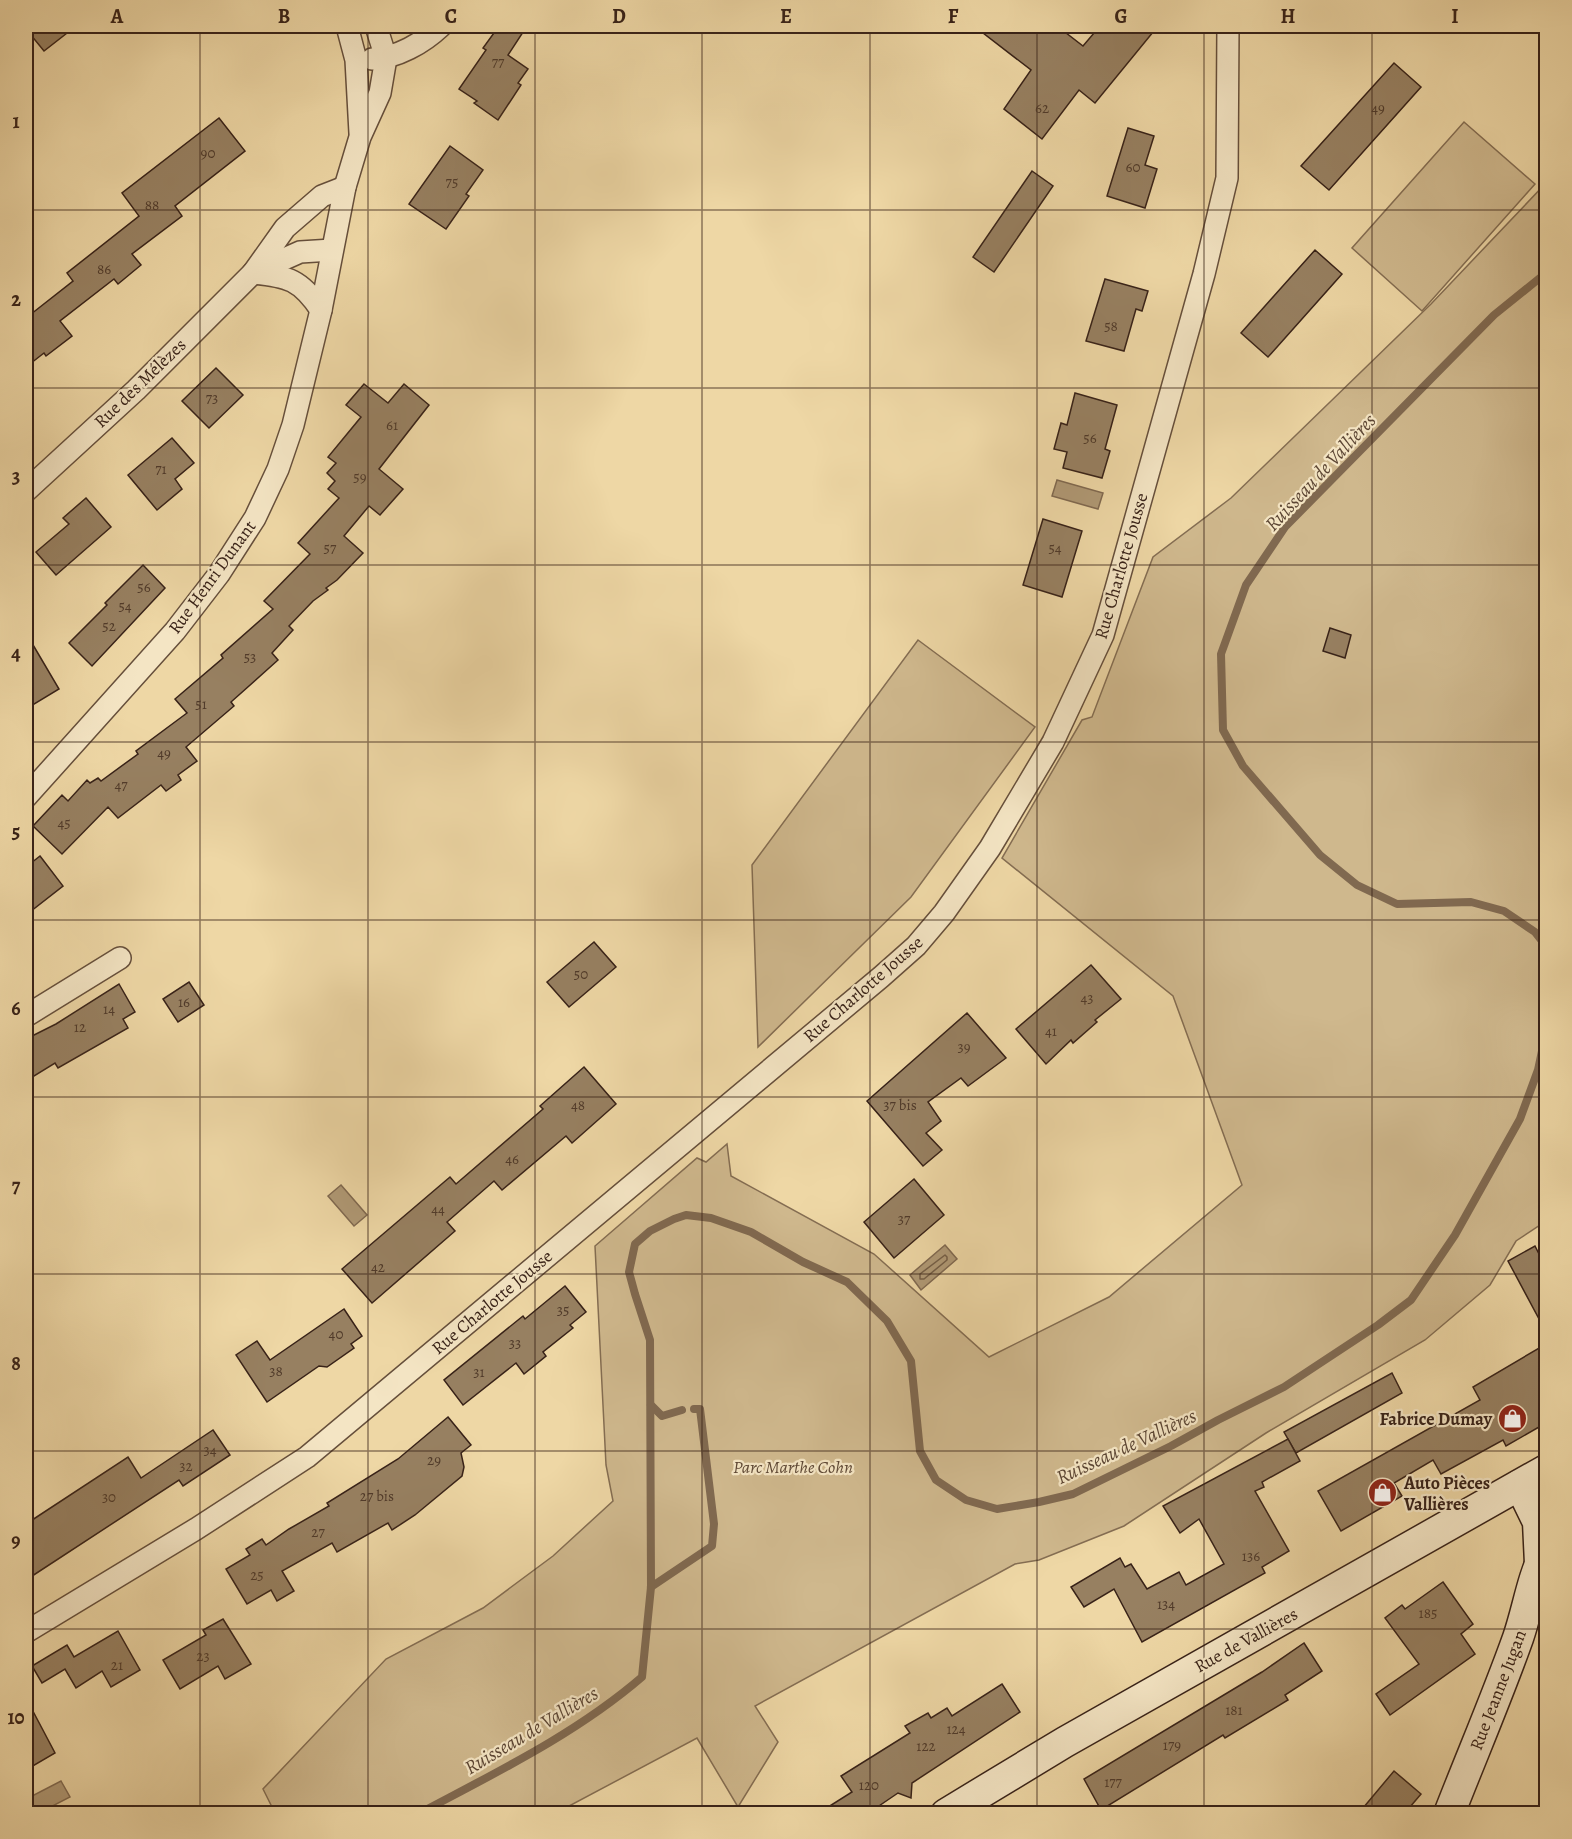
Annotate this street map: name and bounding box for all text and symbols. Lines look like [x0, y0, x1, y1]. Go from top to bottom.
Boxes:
text: A [110, 3, 124, 30]
text: B [278, 3, 290, 30]
text: C [445, 3, 457, 30]
text: D [612, 3, 626, 30]
text: E [780, 3, 792, 30]
text: F [948, 3, 959, 30]
text: G [1114, 3, 1128, 30]
text: H [1281, 3, 1296, 30]
text: I [1451, 3, 1459, 30]
house number: 77 [492, 52, 505, 72]
house number: 62 [1035, 98, 1049, 118]
house number: 49 [1371, 98, 1385, 118]
text: 1 [12, 108, 20, 135]
house number: 90 [201, 143, 215, 163]
house number: 60 [1126, 157, 1140, 177]
house number: 75 [446, 172, 458, 192]
house number: 88 [145, 195, 159, 215]
house number: 86 [97, 259, 111, 279]
text: 2 [11, 286, 21, 313]
house number: 58 [1104, 316, 1118, 336]
street label: Rue des Mélèzes [89, 333, 191, 433]
house number: 73 [206, 388, 218, 408]
water label: Ruisseau de Vallières [1259, 408, 1382, 537]
house number: 61 [386, 415, 398, 435]
house number: 56 [1083, 428, 1097, 448]
house number: 71 [155, 459, 167, 479]
text: 3 [12, 463, 20, 490]
house number: 59 [353, 467, 367, 487]
street label: Rue Charlotte Jousse [1089, 490, 1153, 642]
street label: Rue Henri Dunant [163, 515, 261, 639]
house number: 57 [324, 538, 337, 558]
house number: 54 [1048, 538, 1062, 558]
house number: 56 [137, 577, 151, 597]
house number: 54 [118, 596, 132, 616]
house number: 52 [102, 616, 116, 636]
text: 4 [11, 640, 21, 667]
house number: 53 [244, 647, 256, 667]
house number: 51 [195, 694, 207, 714]
house number: 49 [157, 743, 171, 763]
house number: 47 [114, 775, 128, 795]
house number: 45 [57, 813, 71, 833]
text: 5 [12, 818, 20, 845]
street label: Rue Charlotte Jousse [798, 930, 928, 1048]
house number: 50 [574, 964, 588, 984]
house number: 43 [1080, 988, 1094, 1008]
house number: 16 [178, 992, 190, 1012]
text: 6 [11, 995, 21, 1022]
house number: 14 [103, 999, 115, 1019]
house number: 12 [74, 1017, 86, 1037]
house number: 41 [1045, 1021, 1057, 1041]
house number: 39 [957, 1037, 971, 1057]
house number: 48 [571, 1095, 585, 1115]
house number: 37 bis [883, 1095, 917, 1115]
house number: 46 [505, 1149, 519, 1169]
text: 7 [12, 1172, 21, 1199]
house number: 44 [431, 1199, 445, 1219]
house number: 37 [898, 1209, 911, 1229]
street label: Rue Charlotte Jousse [426, 1244, 558, 1360]
house number: 42 [371, 1257, 385, 1277]
house number: 35 [557, 1300, 569, 1320]
house number: 40 [329, 1324, 343, 1344]
house number: 33 [509, 1333, 521, 1353]
text: 8 [11, 1350, 21, 1377]
house number: 38 [269, 1361, 283, 1381]
house number: 31 [473, 1362, 485, 1382]
water label: Ruisseau de Vallières [1052, 1402, 1201, 1491]
shop icon: Fabrice Dumay [1497, 1403, 1529, 1435]
place label: Fabrice Dumay [1379, 1407, 1493, 1431]
house number: 34 [203, 1440, 217, 1460]
house number: 29 [427, 1450, 441, 1470]
park label: Parc Marthe Cohn [733, 1455, 853, 1479]
house number: 32 [179, 1456, 193, 1476]
place label: Auto Pièces Vallières [1403, 1471, 1490, 1516]
shop icon: Auto Pièces Vallières [1367, 1477, 1399, 1509]
house number: 27 bis [360, 1486, 394, 1506]
house number: 30 [102, 1487, 116, 1507]
house number: 27 [311, 1522, 325, 1542]
text: 9 [11, 1527, 21, 1554]
house number: 136 [1242, 1546, 1260, 1566]
house number: 25 [250, 1565, 264, 1585]
house number: 134 [1157, 1594, 1175, 1614]
street label: Rue de Vallières [1190, 1602, 1302, 1678]
house number: 185 [1419, 1603, 1437, 1623]
street label: Rue Jeanne Jugan [1464, 1626, 1532, 1754]
house number: 23 [196, 1646, 210, 1666]
house number: 21 [111, 1655, 123, 1675]
water label: Ruisseau de Vallières [459, 1680, 603, 1781]
house number: 181 [1225, 1700, 1243, 1720]
text: 10 [7, 1704, 25, 1731]
house number: 124 [946, 1719, 966, 1739]
house number: 179 [1163, 1735, 1181, 1755]
house number: 122 [916, 1736, 936, 1756]
house number: 177 [1104, 1772, 1123, 1792]
house number: 120 [859, 1775, 879, 1795]

